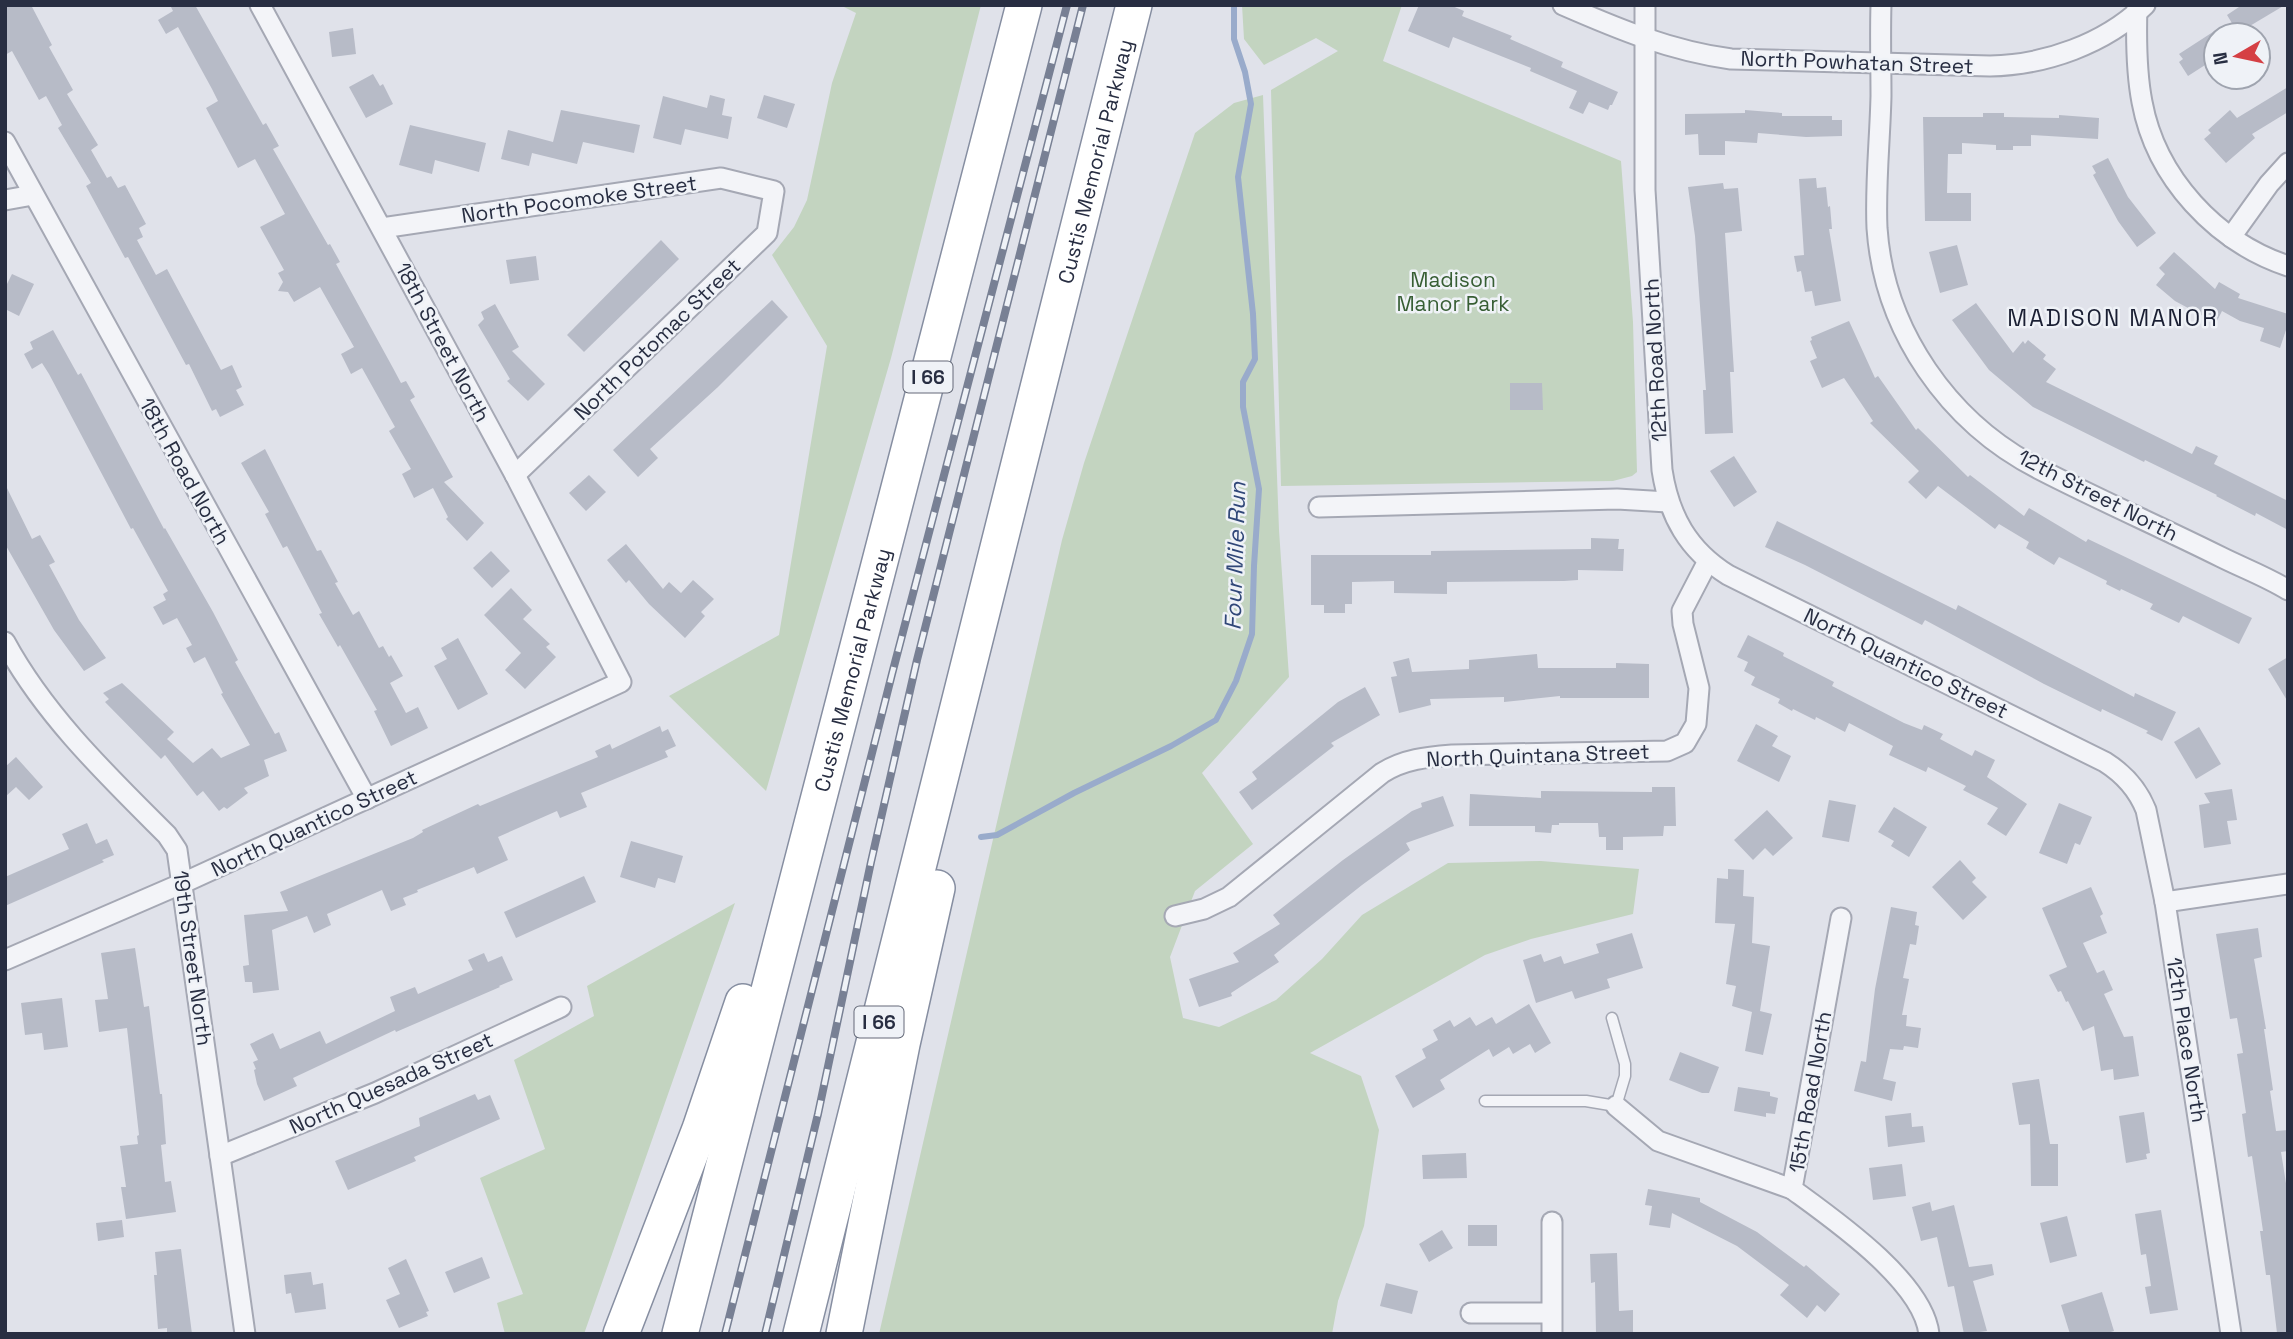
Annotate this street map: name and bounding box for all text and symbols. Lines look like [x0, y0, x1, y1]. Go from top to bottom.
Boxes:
north arrow [2202, 21, 2272, 91]
street label: Custis Memorial Parkway [1051, 36, 1138, 286]
street label: North Powhatan Street [1740, 44, 1974, 80]
text: N [2207, 50, 2234, 67]
street label: North Pocomoke Street [460, 169, 698, 229]
street label: North Potomac Street [568, 252, 746, 426]
street label: 18th Street North [390, 258, 496, 426]
park label: Madison Manor Park [1396, 266, 1510, 317]
street label: 12th Road North [1637, 278, 1673, 442]
district label: MADISON MANOR [2007, 303, 2219, 333]
road number: I 66 [904, 362, 953, 392]
street label: 18th Road North [133, 393, 237, 549]
street label: 12th Street North [2013, 443, 2183, 547]
water label: Four Mile Run [1217, 480, 1253, 631]
street label: Custis Memorial Parkway [807, 545, 896, 795]
street label: North Quantico Street [1799, 602, 2013, 724]
street label: North Quintana Street [1426, 738, 1650, 772]
street label: North Quantico Street [207, 763, 421, 883]
street label: 19th Street North [167, 869, 219, 1047]
street label: 12th Place North [2161, 956, 2213, 1124]
road number: I 66 [854, 1006, 903, 1038]
street label: 15th Road North [1782, 1009, 1838, 1175]
street label: North Quesada Street [285, 1026, 497, 1140]

